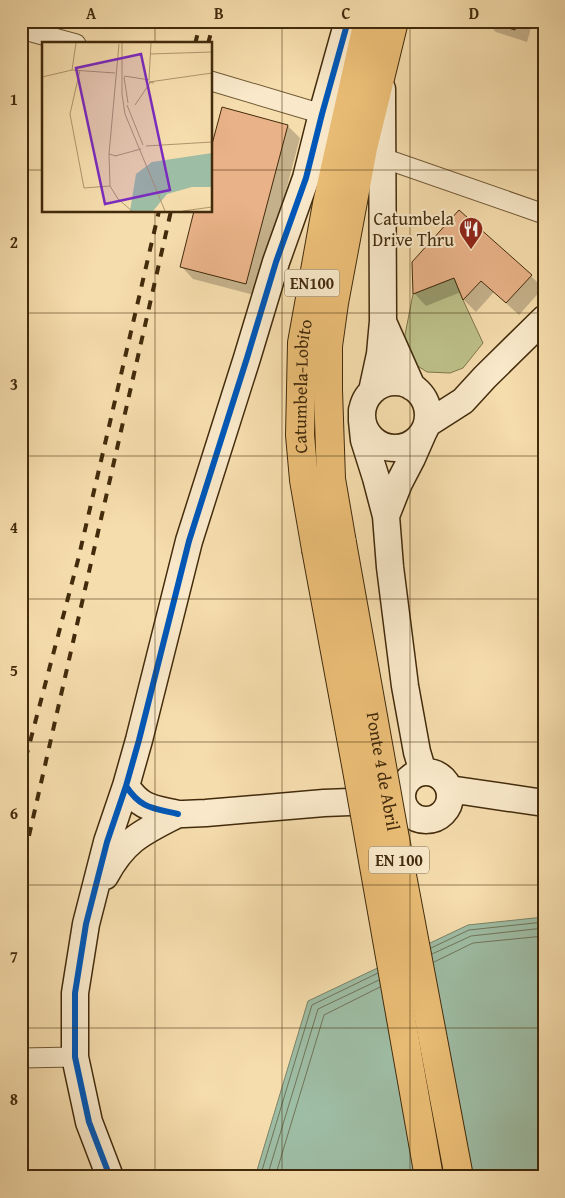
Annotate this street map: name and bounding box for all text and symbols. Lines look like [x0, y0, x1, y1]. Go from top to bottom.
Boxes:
text: A [86, 1, 97, 25]
text: B [214, 1, 224, 25]
text: C [341, 1, 351, 25]
text: D [469, 1, 479, 25]
inset map [42, 42, 212, 212]
text: 1 [10, 87, 18, 111]
place label: Catumbela Drive Thru [372, 205, 454, 253]
restaurant icon: Catumbela Drive Thru [458, 216, 484, 250]
text: 2 [10, 230, 18, 254]
road number: EN100 [284, 270, 340, 296]
street label: Catumbela-Lobito [286, 317, 319, 455]
text: 3 [10, 372, 18, 396]
text: 4 [10, 515, 18, 539]
text: 5 [10, 658, 18, 682]
street label: Ponte 4 de Abril [359, 710, 407, 833]
text: 6 [10, 801, 18, 825]
road number: EN 100 [369, 846, 429, 874]
text: 7 [10, 944, 18, 968]
text: 8 [10, 1087, 18, 1111]

